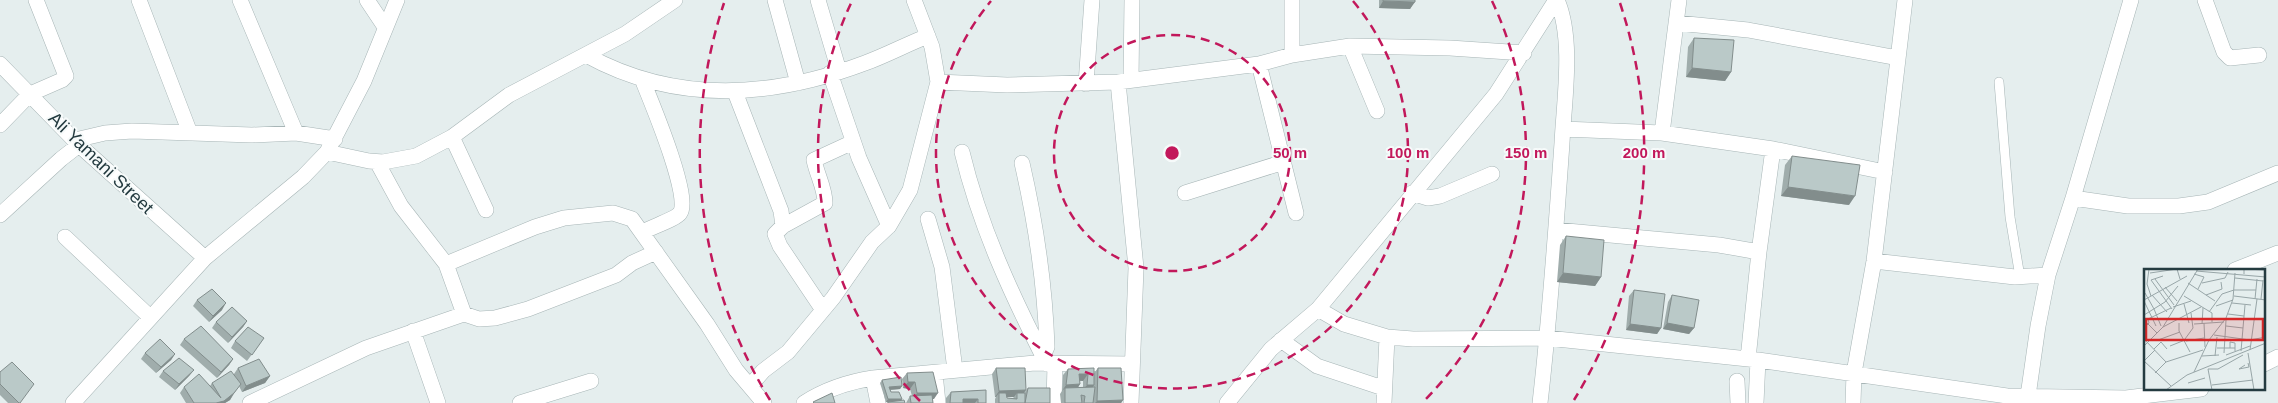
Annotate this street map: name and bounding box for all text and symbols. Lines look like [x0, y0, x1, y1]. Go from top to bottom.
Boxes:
street label: Ali Yamani Street [45, 108, 157, 218]
centre of rings [1163, 144, 1181, 162]
text: 50 m [1273, 144, 1307, 161]
text: 100 m [1387, 144, 1429, 161]
text: 150 m [1505, 144, 1547, 161]
text: 200 m [1623, 144, 1665, 161]
inset map [2144, 269, 2266, 390]

